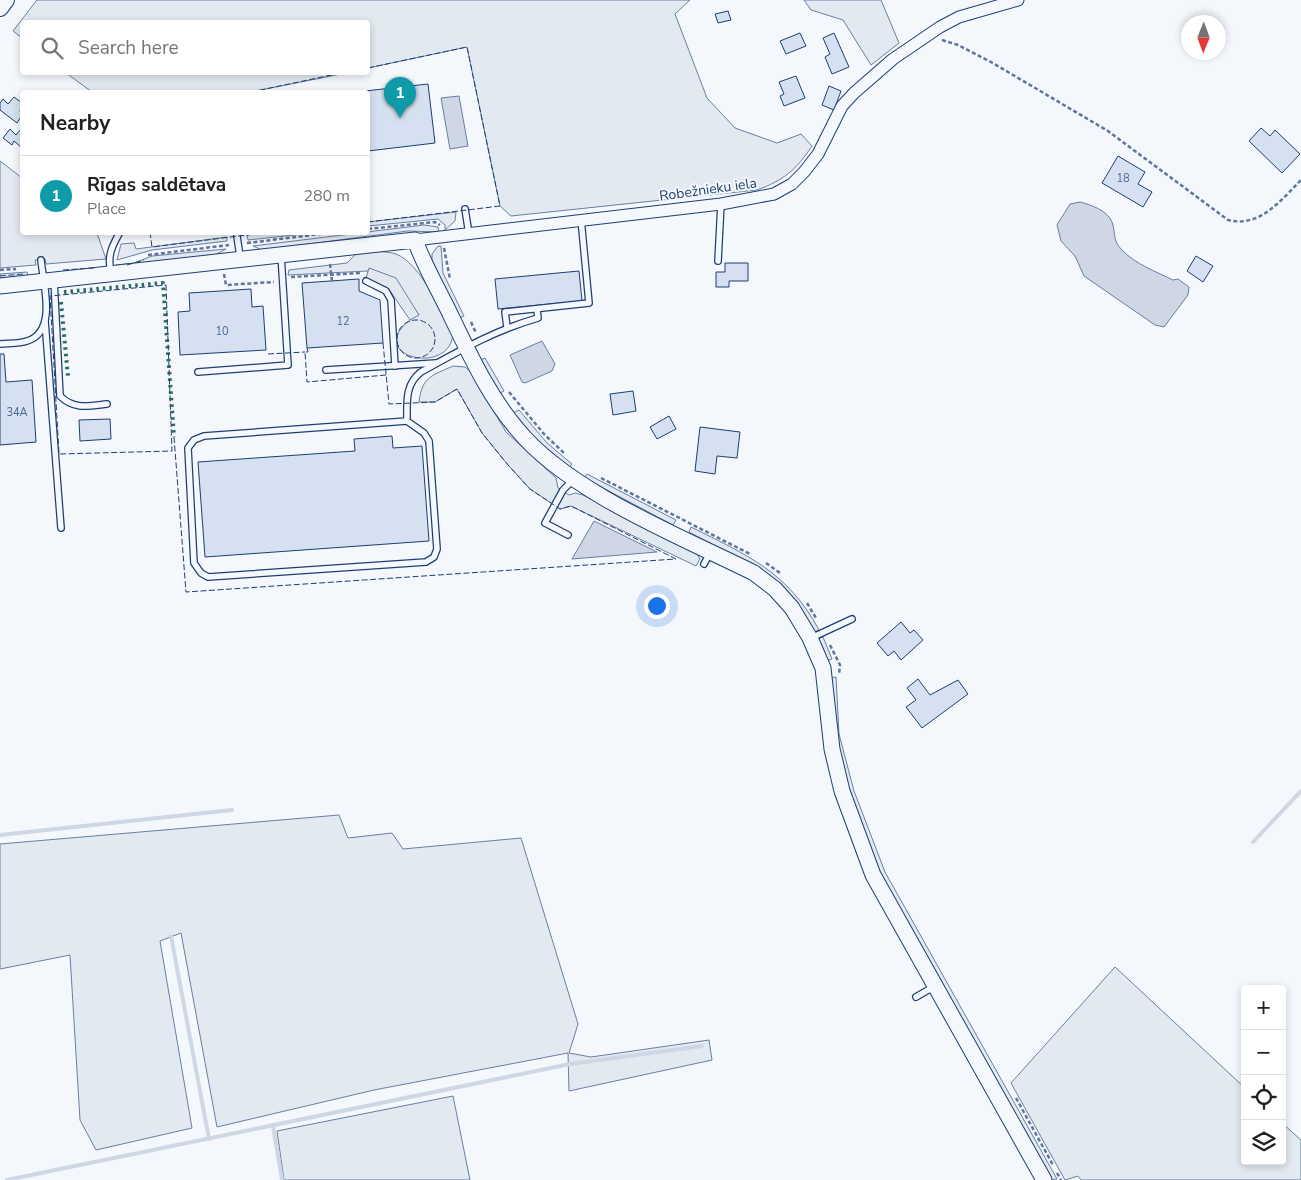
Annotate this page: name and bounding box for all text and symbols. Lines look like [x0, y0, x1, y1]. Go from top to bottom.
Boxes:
north arrow [1181, 15, 1226, 60]
search box [20, 20, 370, 75]
icon: search [38, 34, 66, 62]
text: Search here [78, 35, 179, 61]
pin: 1 [384, 77, 416, 118]
text: Nearby [40, 109, 110, 137]
house number: 18 [1116, 171, 1130, 186]
text: Rīgas saldētava [87, 172, 226, 198]
street label: Robežnieku iela [658, 173, 758, 206]
text: 1 [51, 185, 61, 207]
text: 280 m [303, 185, 350, 207]
text: Place [87, 198, 126, 220]
house number: 12 [336, 314, 350, 329]
house number: 10 [215, 324, 229, 339]
house number: 34A [6, 405, 28, 420]
your location [644, 593, 670, 619]
map controls [1241, 985, 1286, 1165]
button: + [1241, 985, 1286, 1030]
button: − [1241, 1030, 1286, 1075]
button: locate [1241, 1075, 1286, 1120]
button: layers [1241, 1120, 1286, 1165]

